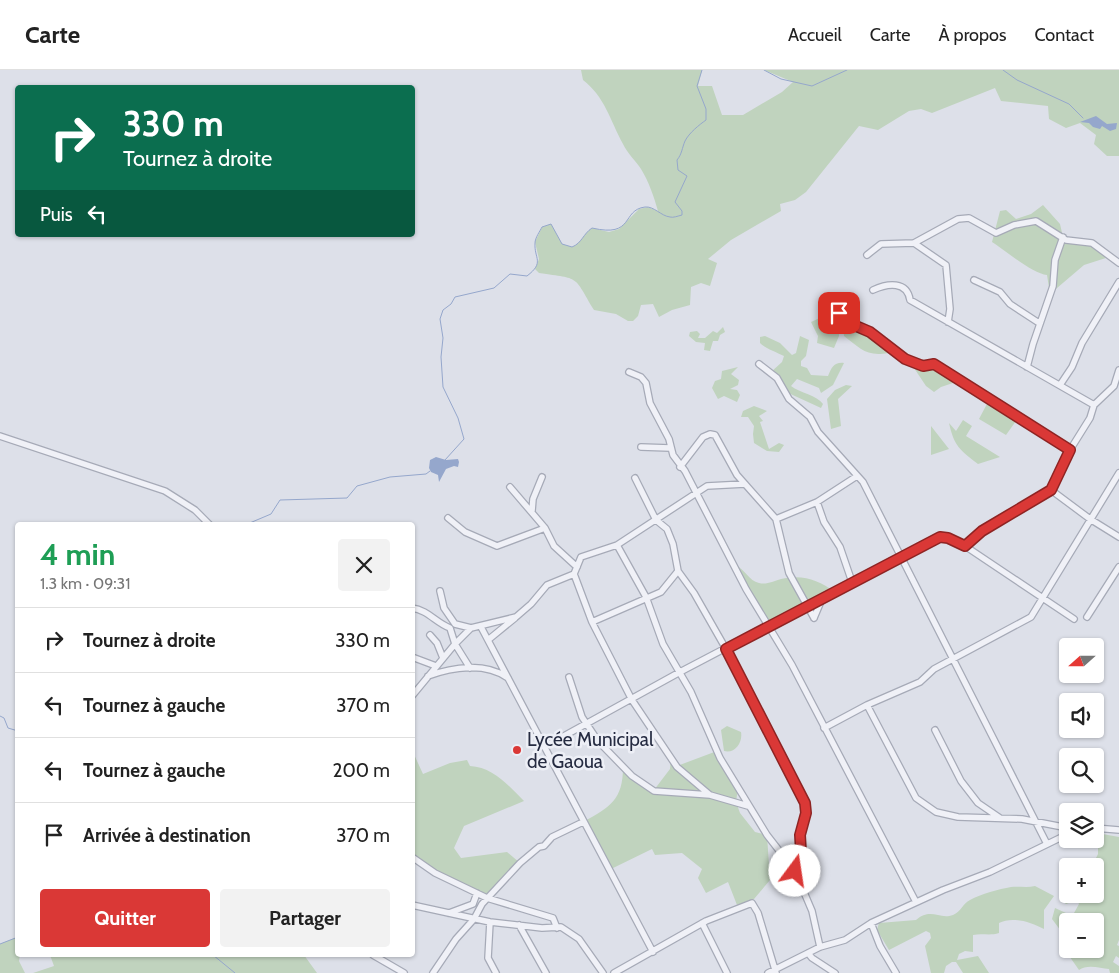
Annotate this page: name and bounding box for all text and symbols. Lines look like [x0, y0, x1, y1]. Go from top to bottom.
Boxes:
text: Carte [25, 20, 80, 49]
text: Accueil [788, 24, 842, 46]
text: Carte [870, 24, 910, 46]
text: À propos [938, 24, 1006, 46]
text: Contact [1034, 24, 1094, 46]
text: 330 m [123, 102, 224, 145]
icon: right [40, 105, 105, 170]
text: Tournez à droite [123, 145, 272, 172]
icon: left [83, 200, 111, 228]
text: Puis [40, 203, 73, 226]
pin [818, 292, 860, 334]
icon: arrive [825, 299, 853, 327]
text: 4 min [40, 536, 115, 573]
button: close [338, 539, 390, 591]
text: 1.3 km · 09:31 [40, 574, 130, 593]
icon: right [40, 626, 68, 654]
text: Tournez à droite [83, 629, 216, 652]
text: 330 m [335, 629, 390, 652]
north arrow [1059, 638, 1104, 682]
map controls [1059, 638, 1104, 958]
icon: left [40, 691, 68, 719]
button: sound [1059, 693, 1104, 738]
text: Tournez à gauche [83, 694, 225, 717]
text: 370 m [336, 694, 390, 717]
place label: Lycée Municipal de Gaoua [527, 728, 654, 773]
marker: Lycée Municipal de Gaoua [511, 744, 523, 756]
button: search [1059, 748, 1104, 793]
icon: left [40, 756, 68, 784]
text: Tournez à gauche [83, 759, 225, 782]
text: 200 m [333, 759, 390, 782]
button: layers [1059, 803, 1104, 848]
icon: arrive [40, 821, 68, 849]
text: Arrivée à destination [83, 824, 251, 847]
text: 370 m [336, 824, 390, 847]
position arrow [768, 844, 820, 896]
button: + [1059, 858, 1104, 903]
button: Quitter [40, 889, 210, 947]
button: Partager [220, 889, 390, 947]
button: − [1059, 913, 1104, 958]

